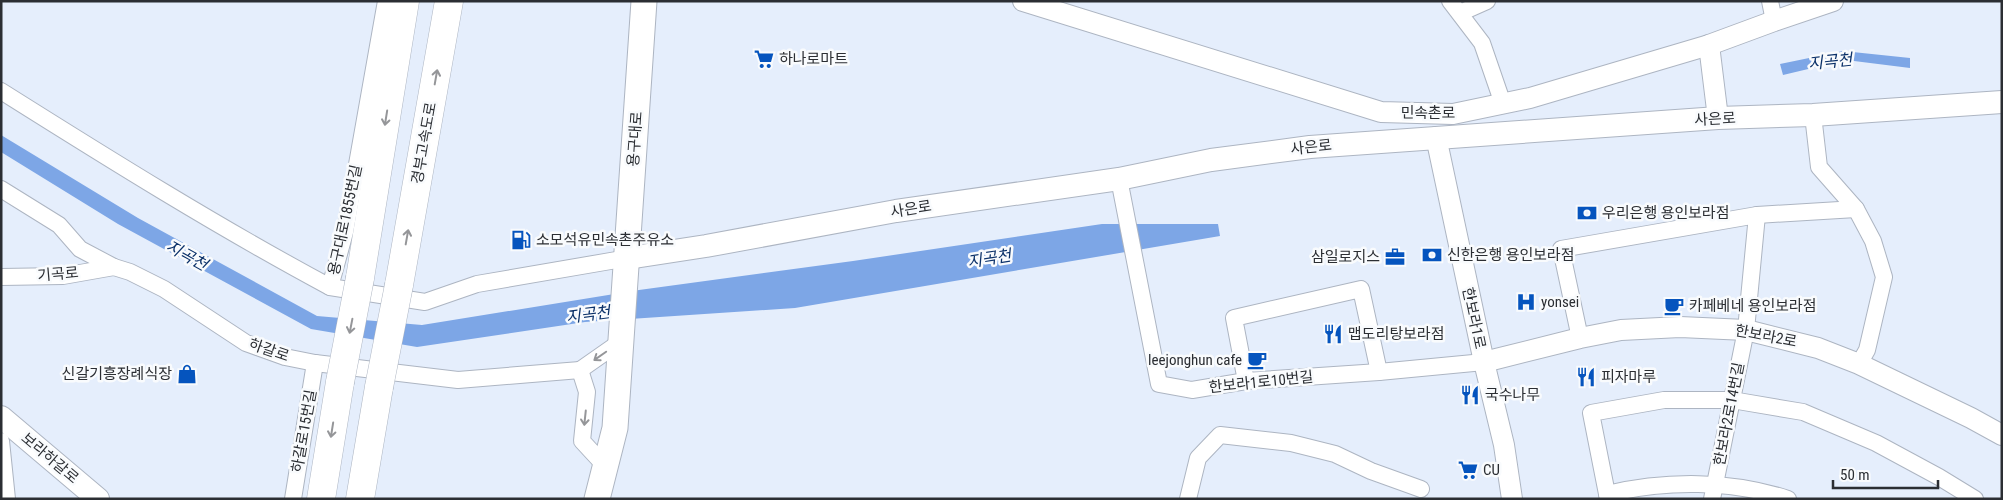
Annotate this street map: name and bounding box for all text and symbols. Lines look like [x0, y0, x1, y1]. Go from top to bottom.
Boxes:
supermarket icon: 하나로마트 [753, 48, 775, 70]
place label: 하나로마트 [779, 50, 848, 68]
water label: 지곡천 [1807, 50, 1855, 73]
one-way arrow [431, 69, 441, 85]
street label: 경부고속도로 [408, 101, 440, 185]
street label: 민속촌로 [1400, 104, 1456, 122]
street label: 사은로 [1694, 109, 1736, 129]
one-way arrow [381, 110, 391, 126]
street label: 용구대로 [624, 111, 646, 167]
street label: 사은로 [1289, 136, 1333, 158]
street label: 용구대로1855번길 [325, 163, 365, 277]
street label: 사은로 [889, 197, 933, 221]
bank icon: 우리은행 용인보라점 [1576, 202, 1598, 224]
place label: 우리은행 용인보라점 [1602, 204, 1730, 222]
one-way arrow [403, 229, 413, 245]
fuel station icon: 소모석유민속촌주유소 [510, 229, 532, 251]
place label: 소모석유민속촌주유소 [536, 231, 674, 249]
water label: 지곡천 [163, 236, 213, 276]
bank icon: 신한은행 용인보라점 [1421, 244, 1443, 266]
water label: 지곡천 [966, 245, 1015, 271]
office icon: 삼일로지스 [1384, 246, 1406, 268]
place label: 신한은행 용인보라점 [1447, 246, 1575, 264]
place label: 삼일로지스 [1311, 248, 1380, 266]
street label: 기곡로 [37, 263, 79, 285]
street label: 한보라1로 [1459, 286, 1489, 350]
hospital icon: yonsei [1515, 291, 1537, 313]
place label: yonsei [1541, 293, 1579, 311]
cafe icon: 카페베네 용인보라점 [1663, 295, 1685, 317]
place label: 카페베네 용인보라점 [1689, 297, 1817, 315]
water label: 지곡천 [565, 302, 613, 327]
one-way arrow [345, 317, 355, 333]
street label: 한보라2로 [1734, 321, 1798, 351]
restaurant icon: 맵도리탕보라점 [1322, 323, 1344, 345]
place label: 맵도리탕보라점 [1348, 325, 1445, 343]
street label: 하갈로 [246, 335, 292, 365]
cafe icon: leejonghun cafe [1246, 349, 1268, 371]
one-way arrow [594, 351, 608, 361]
place label: leejonghun cafe [1148, 351, 1242, 369]
street label: 한보라2로14번길 [1710, 361, 1748, 467]
shop icon: 신갈기흥장례식장 [176, 363, 198, 385]
place label: 신갈기흥장례식장 [62, 365, 172, 383]
restaurant icon: 피자마루 [1575, 366, 1597, 388]
street label: 한보라1로10번길 [1208, 368, 1314, 396]
place label: 피자마루 [1601, 368, 1656, 386]
restaurant icon: 국수나무 [1459, 384, 1481, 406]
place label: 국수나무 [1485, 386, 1540, 404]
street label: 하갈로15번길 [288, 388, 320, 474]
one-way arrow [580, 410, 589, 426]
one-way arrow [327, 422, 337, 438]
street label: 보라하갈로 [18, 429, 82, 487]
scale bar [1833, 458, 1938, 490]
supermarket icon: CU [1457, 459, 1479, 481]
place label: CU [1483, 461, 1500, 479]
text: 50 m [1840, 466, 1870, 484]

